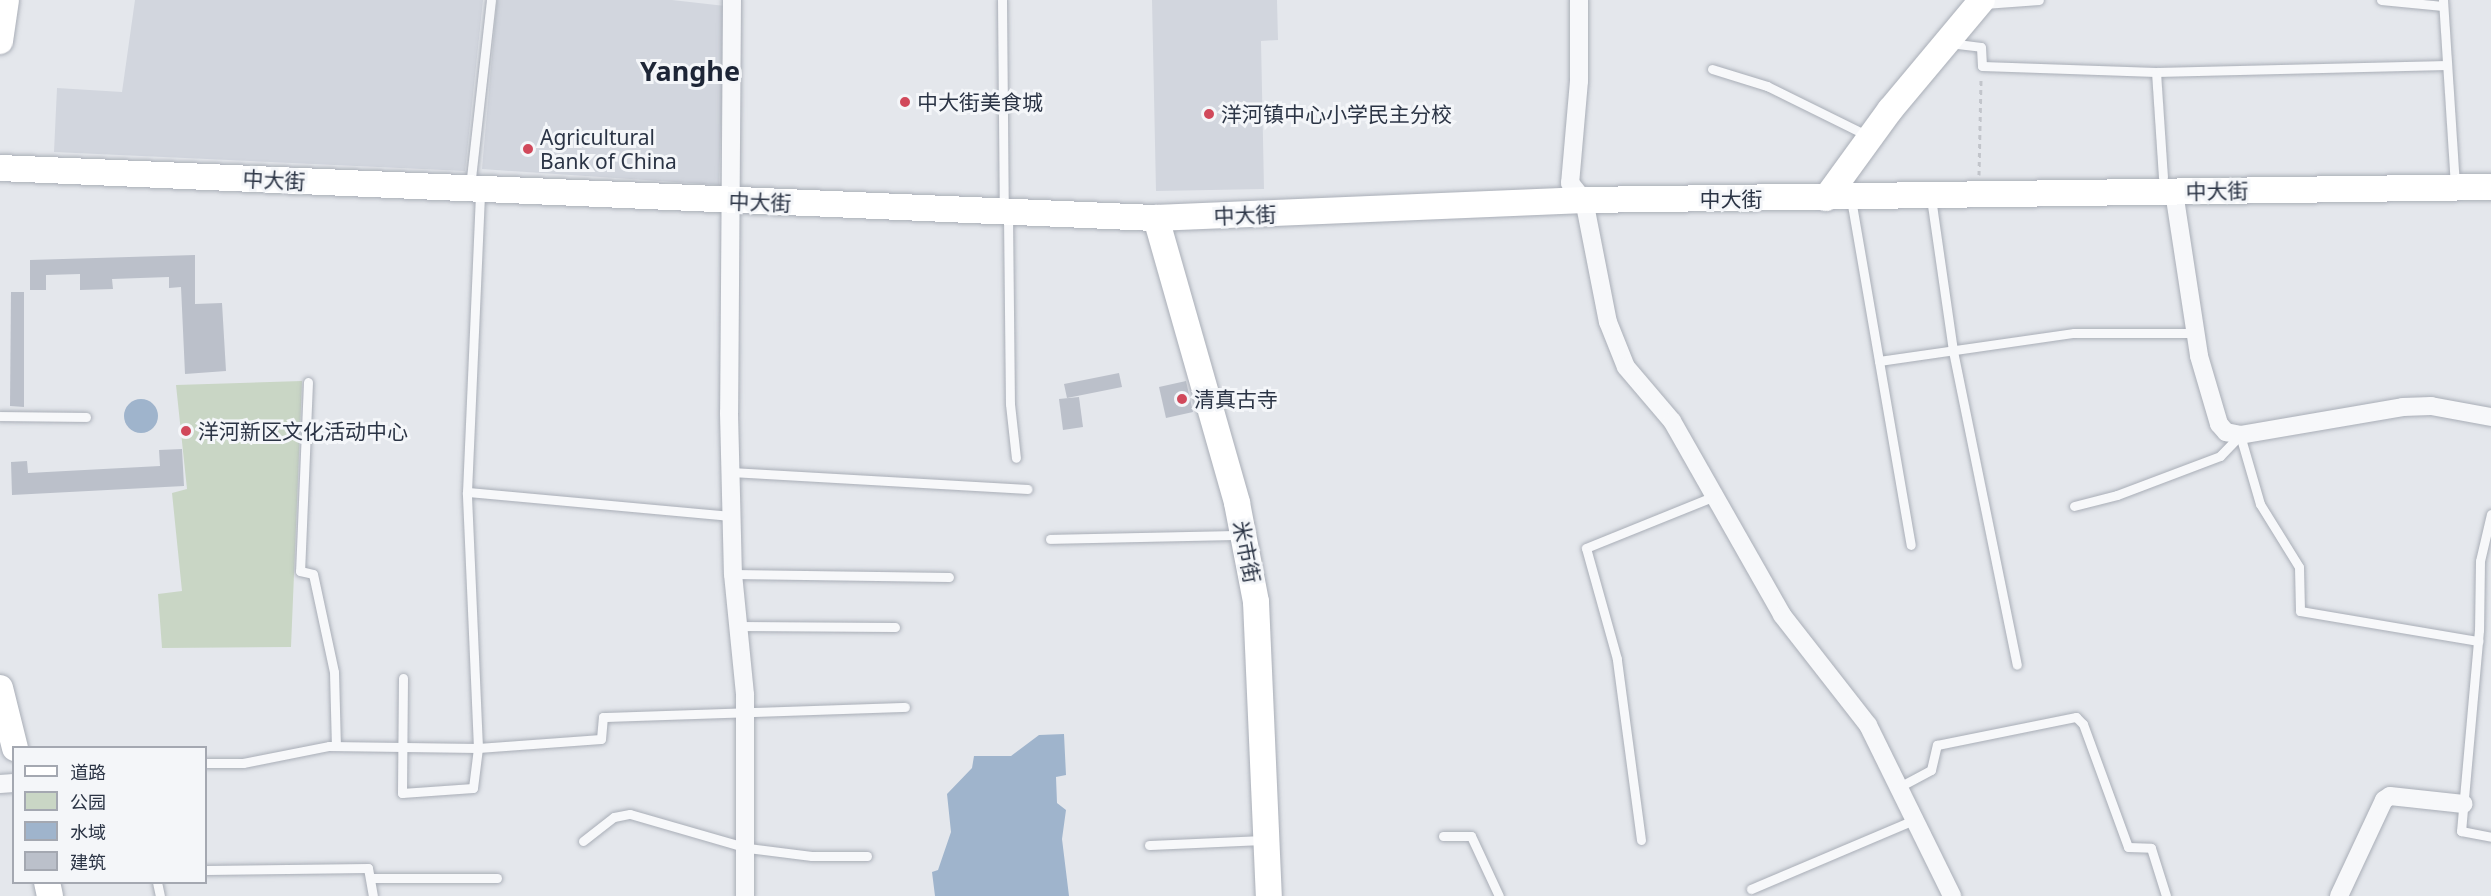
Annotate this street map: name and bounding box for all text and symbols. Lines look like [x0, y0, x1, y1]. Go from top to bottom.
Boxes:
district label: Yanghe [640, 55, 740, 87]
place label: 中大街美食城 [917, 89, 1043, 115]
marker: 中大街美食城 [898, 95, 912, 109]
place label: 洋河镇中心小学民主分校 [1221, 101, 1452, 127]
marker: 洋河镇中心小学民主分校 [1202, 107, 1216, 121]
place label: Agricultural Bank of China [540, 124, 677, 174]
marker: Agricultural Bank of China [521, 142, 535, 156]
street label: 中大街 [242, 166, 306, 194]
street label: 中大街 [2185, 178, 2249, 204]
street label: 中大街 [1700, 186, 1762, 212]
street label: 中大街 [728, 188, 792, 216]
street label: 中大街 [1213, 201, 1277, 229]
place label: 清真古寺 [1194, 386, 1278, 412]
marker: 清真古寺 [1175, 392, 1189, 406]
place label: 洋河新区文化活动中心 [198, 418, 408, 444]
marker: 洋河新区文化活动中心 [179, 424, 193, 438]
street label: 米市街 [1229, 519, 1265, 585]
legend [12, 746, 207, 884]
text: 道路 [70, 760, 106, 784]
text: 公园 [70, 790, 106, 814]
text: 水域 [70, 820, 106, 844]
text: 建筑 [70, 850, 106, 874]

